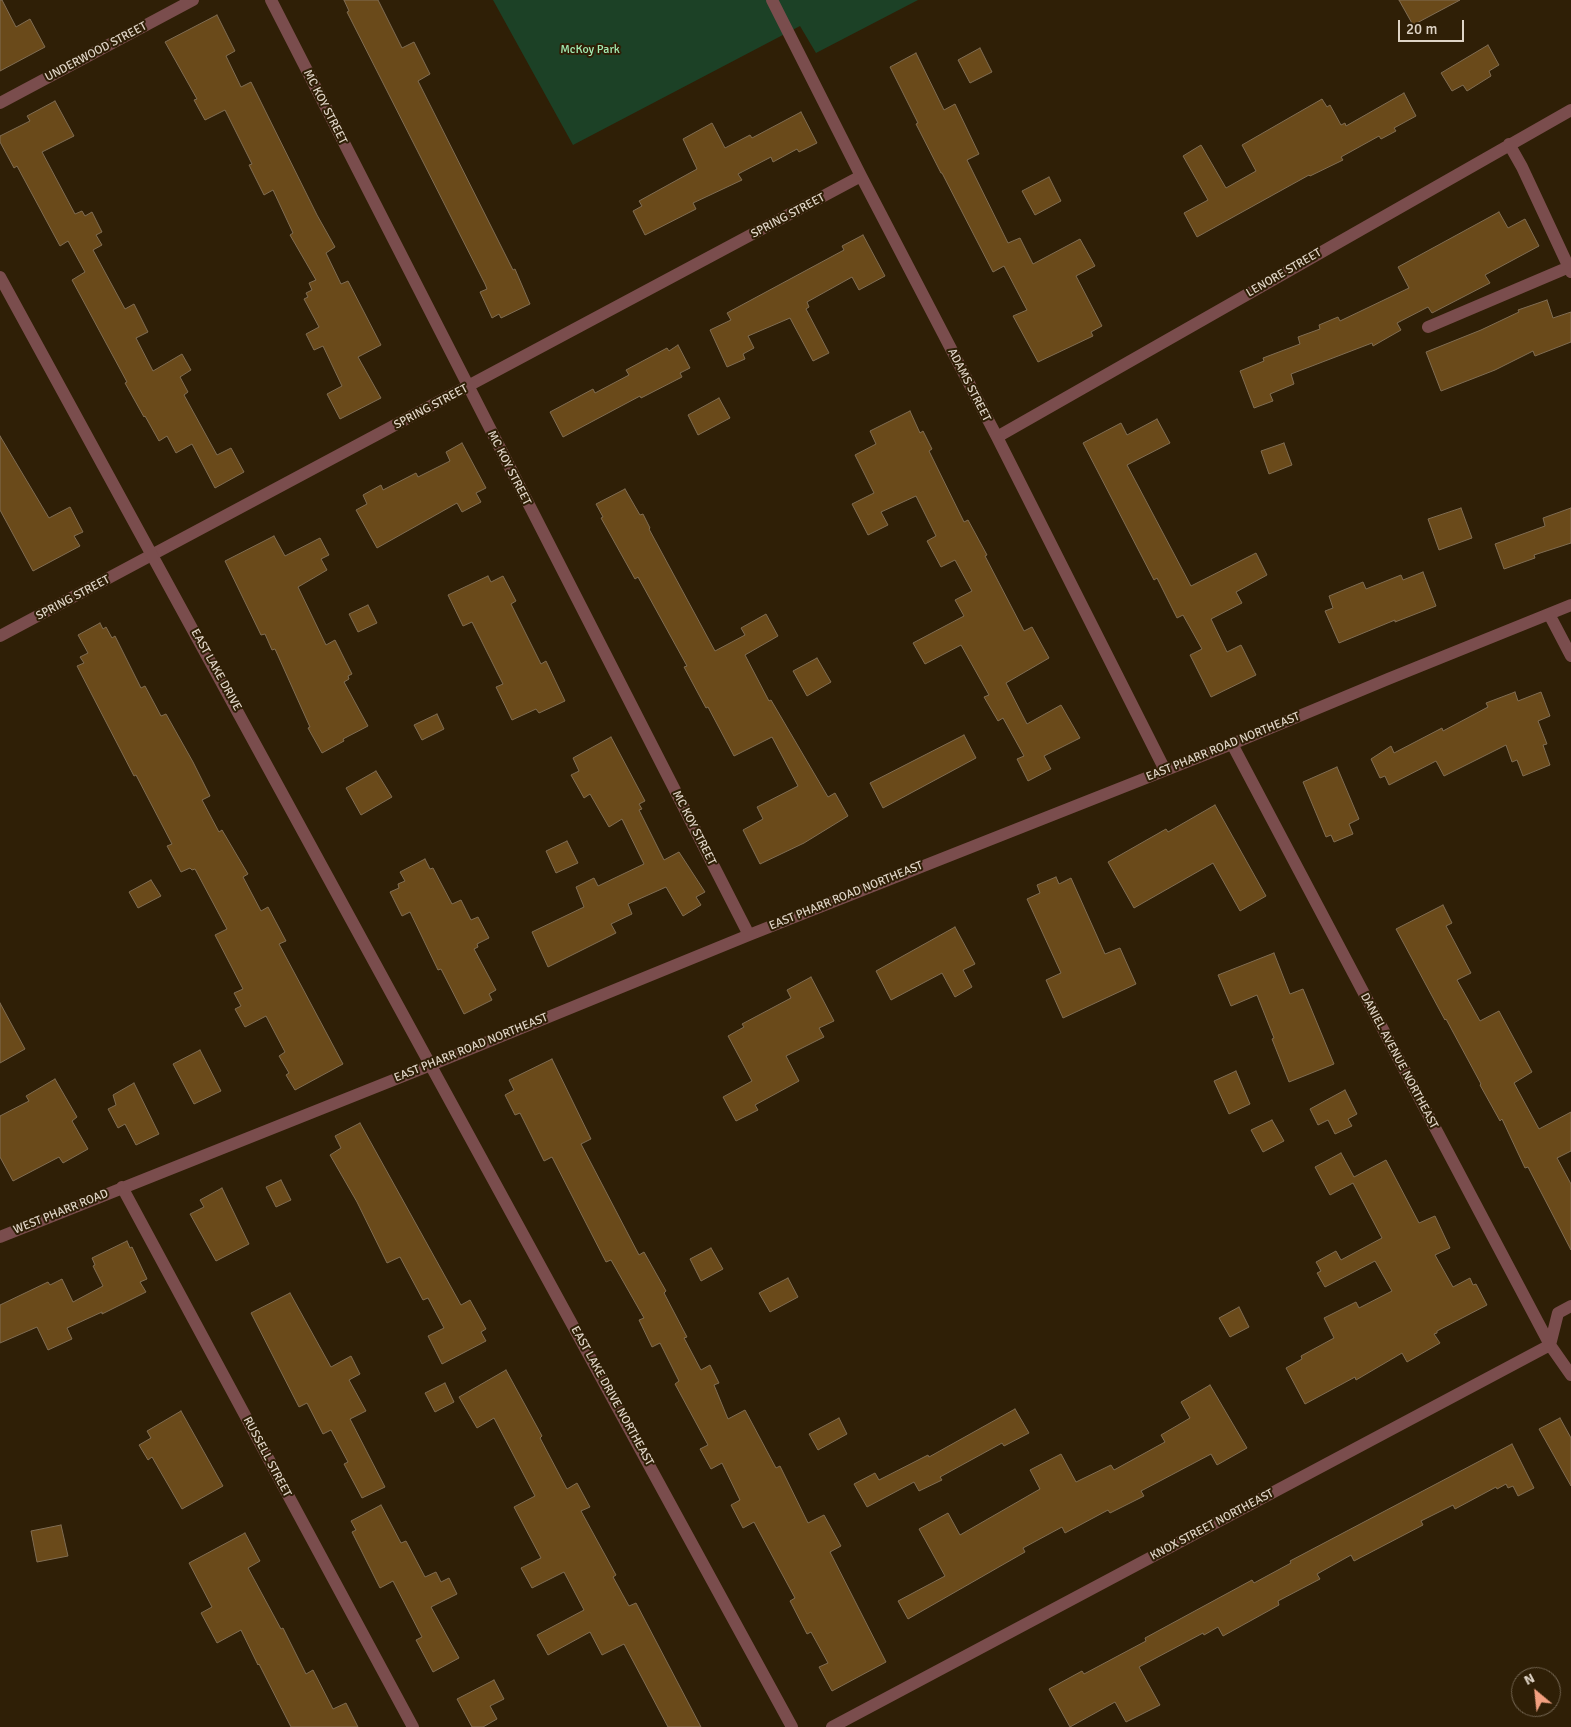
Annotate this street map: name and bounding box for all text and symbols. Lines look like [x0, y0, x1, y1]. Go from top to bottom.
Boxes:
scale bar [1401, 10, 1467, 42]
street label: UNDERWOOD STREET [43, 19, 149, 85]
text: 20 m [1406, 20, 1437, 38]
park label: McKoy Park [560, 43, 620, 57]
street label: MC KOY STREET [300, 67, 350, 147]
street label: SPRING STREET [749, 190, 827, 242]
street label: LENORE STREET [1244, 246, 1324, 300]
street label: ADAMS STREET [944, 346, 994, 424]
street label: SPRING STREET [392, 381, 470, 433]
street label: MC KOY STREET [484, 428, 534, 508]
street label: SPRING STREET [34, 572, 112, 624]
street label: EAST LAKE DRIVE [188, 627, 244, 713]
street label: EAST PHARR ROAD NORTHEAST [1144, 710, 1302, 784]
street label: MC KOY STREET [669, 788, 719, 868]
street label: EAST PHARR ROAD NORTHEAST [767, 859, 925, 933]
street label: DANIEL AVENUE NORTHEAST [1357, 991, 1441, 1131]
street label: EAST PHARR ROAD NORTHEAST [392, 1011, 550, 1085]
street label: WEST PHARR ROAD [11, 1186, 111, 1238]
street label: EAST LAKE DRIVE NORTHEAST [568, 1324, 656, 1468]
street label: RUSSELL STREET [240, 1414, 294, 1500]
street label: KNOX STREET NORTHEAST [1148, 1486, 1276, 1564]
north arrow [1511, 1667, 1561, 1717]
text: N [1521, 1669, 1537, 1689]

